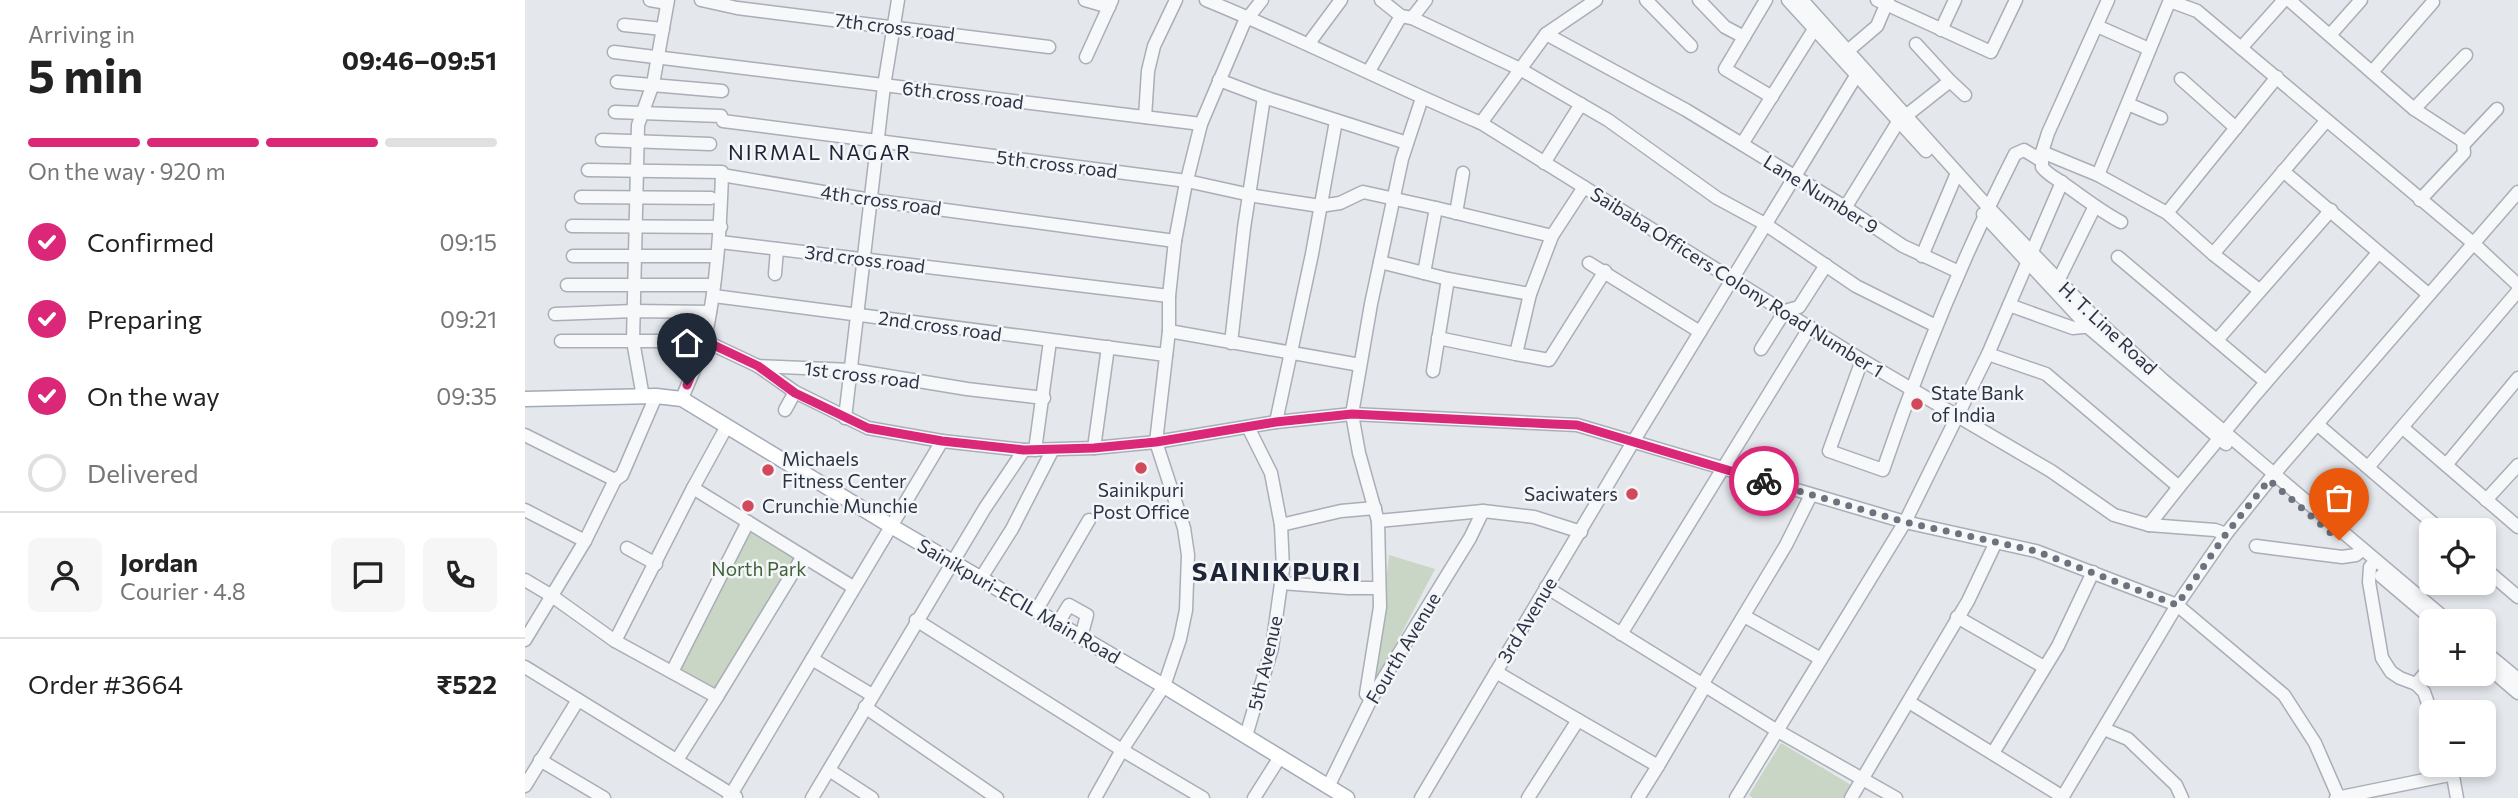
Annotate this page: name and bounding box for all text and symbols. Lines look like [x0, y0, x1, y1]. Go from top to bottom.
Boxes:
street label: 7th cross road [834, 8, 956, 45]
text: Arriving in [28, 20, 135, 48]
text: 09:46–09:51 [342, 44, 497, 75]
text: 5 min [28, 46, 143, 102]
street label: 6th cross road [901, 76, 1025, 113]
district label: NIRMAL NAGAR [728, 139, 912, 164]
street label: 5th cross road [995, 145, 1119, 182]
street label: Lane Number 9 [1760, 149, 1883, 238]
text: On the way · 920 m [28, 157, 226, 185]
street label: 4th cross road [819, 180, 943, 219]
street label: Saibaba Officers Colony Road Number 1 [1587, 182, 1888, 382]
icon: check [28, 223, 66, 261]
text: Confirmed [87, 226, 214, 257]
text: 09:15 [440, 228, 497, 256]
street label: 3rd cross road [804, 240, 926, 277]
street label: H. T. Line Road [2054, 276, 2162, 379]
icon: check [28, 300, 66, 338]
text: Preparing [87, 303, 202, 334]
text: 09:21 [440, 305, 497, 333]
street label: 2nd cross road [877, 305, 1003, 346]
pin [657, 313, 717, 385]
icon: home [668, 324, 706, 362]
street label: 1st cross road [803, 356, 921, 393]
icon: check [28, 377, 66, 415]
text: On the way [87, 380, 220, 411]
place label: State Bank of India [1931, 381, 2024, 426]
text: 09:35 [436, 382, 497, 410]
marker: State Bank of India [1909, 396, 1925, 412]
courier [1729, 446, 1799, 516]
place label: Michaels Fitness Center [782, 447, 907, 492]
text: Delivered [87, 457, 198, 488]
marker: Sainikpuri Post Office [1133, 460, 1149, 476]
marker: Michaels Fitness Center [760, 462, 776, 478]
icon: bike [1745, 462, 1783, 500]
pin [2309, 468, 2369, 540]
place label: Sainikpuri Post Office [1092, 478, 1190, 523]
icon: bag [2320, 479, 2358, 517]
place label: Saciwaters [1524, 482, 1618, 505]
marker: Saciwaters [1624, 486, 1640, 502]
place label: Crunchie Munchie [762, 494, 918, 517]
marker: Crunchie Munchie [740, 498, 756, 514]
map controls [2419, 518, 2496, 777]
button: locate [2419, 518, 2496, 595]
street label: Sainikpuri-ECIL Main Road [914, 533, 1125, 668]
button: person [28, 538, 102, 612]
button: chat [331, 538, 405, 612]
button: phone [423, 538, 497, 612]
text: Jordan [120, 546, 198, 577]
district label: SAINIKPURI [1192, 555, 1362, 586]
park label: North Park [711, 557, 807, 580]
street label: 3rd Avenue [1492, 573, 1561, 667]
text: Courier · 4.8 [120, 577, 246, 605]
street label: Fourth Avenue [1360, 588, 1445, 708]
button: + [2419, 609, 2496, 686]
street label: 5th Avenue [1242, 613, 1287, 713]
text: Order #3664 [28, 668, 183, 699]
text: ₹522 [436, 668, 497, 699]
button: − [2419, 700, 2496, 777]

